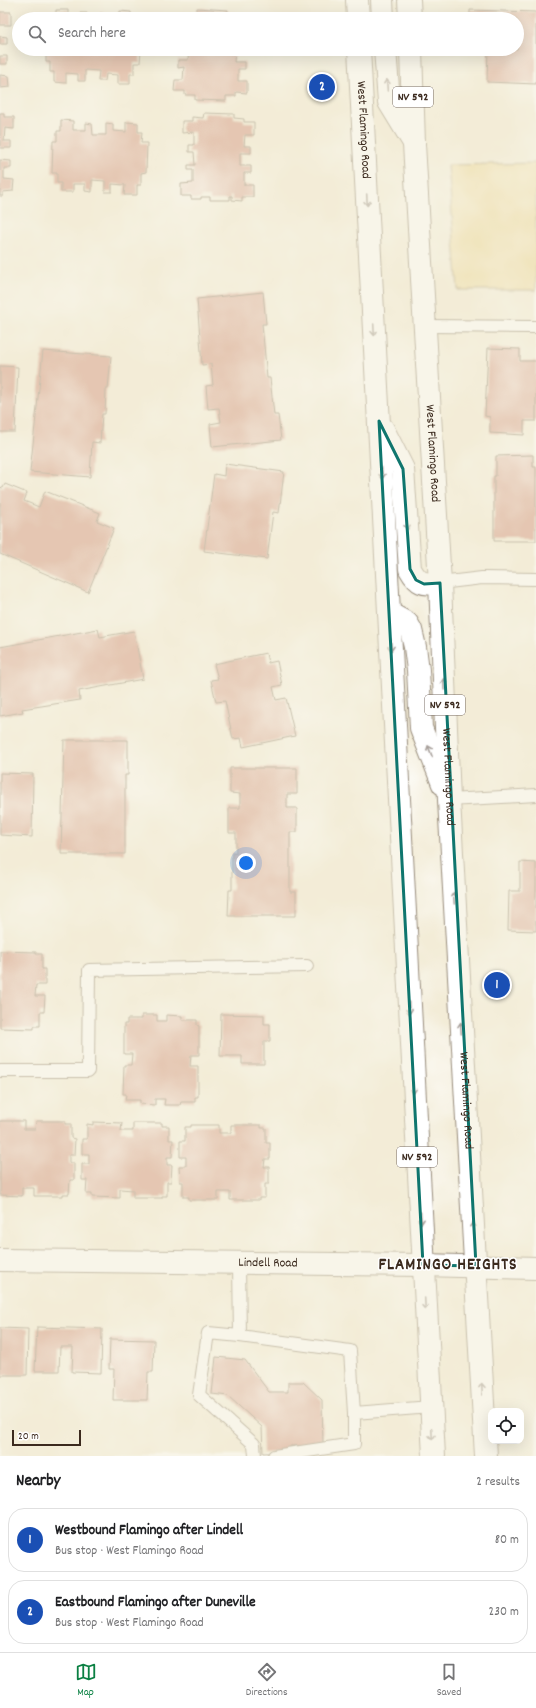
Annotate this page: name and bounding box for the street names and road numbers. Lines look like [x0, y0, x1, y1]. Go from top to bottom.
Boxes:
street label: West Flamingo Road [351, 81, 375, 179]
road number: NV 592 [393, 87, 433, 107]
street label: West Flamingo Road [420, 404, 445, 503]
road number: NV 592 [425, 695, 465, 715]
street label: West Flamingo Road [437, 728, 460, 826]
street label: West Flamingo Road [454, 1051, 478, 1150]
road number: NV 592 [397, 1147, 437, 1167]
street label: Lindell Road [238, 1253, 298, 1273]

